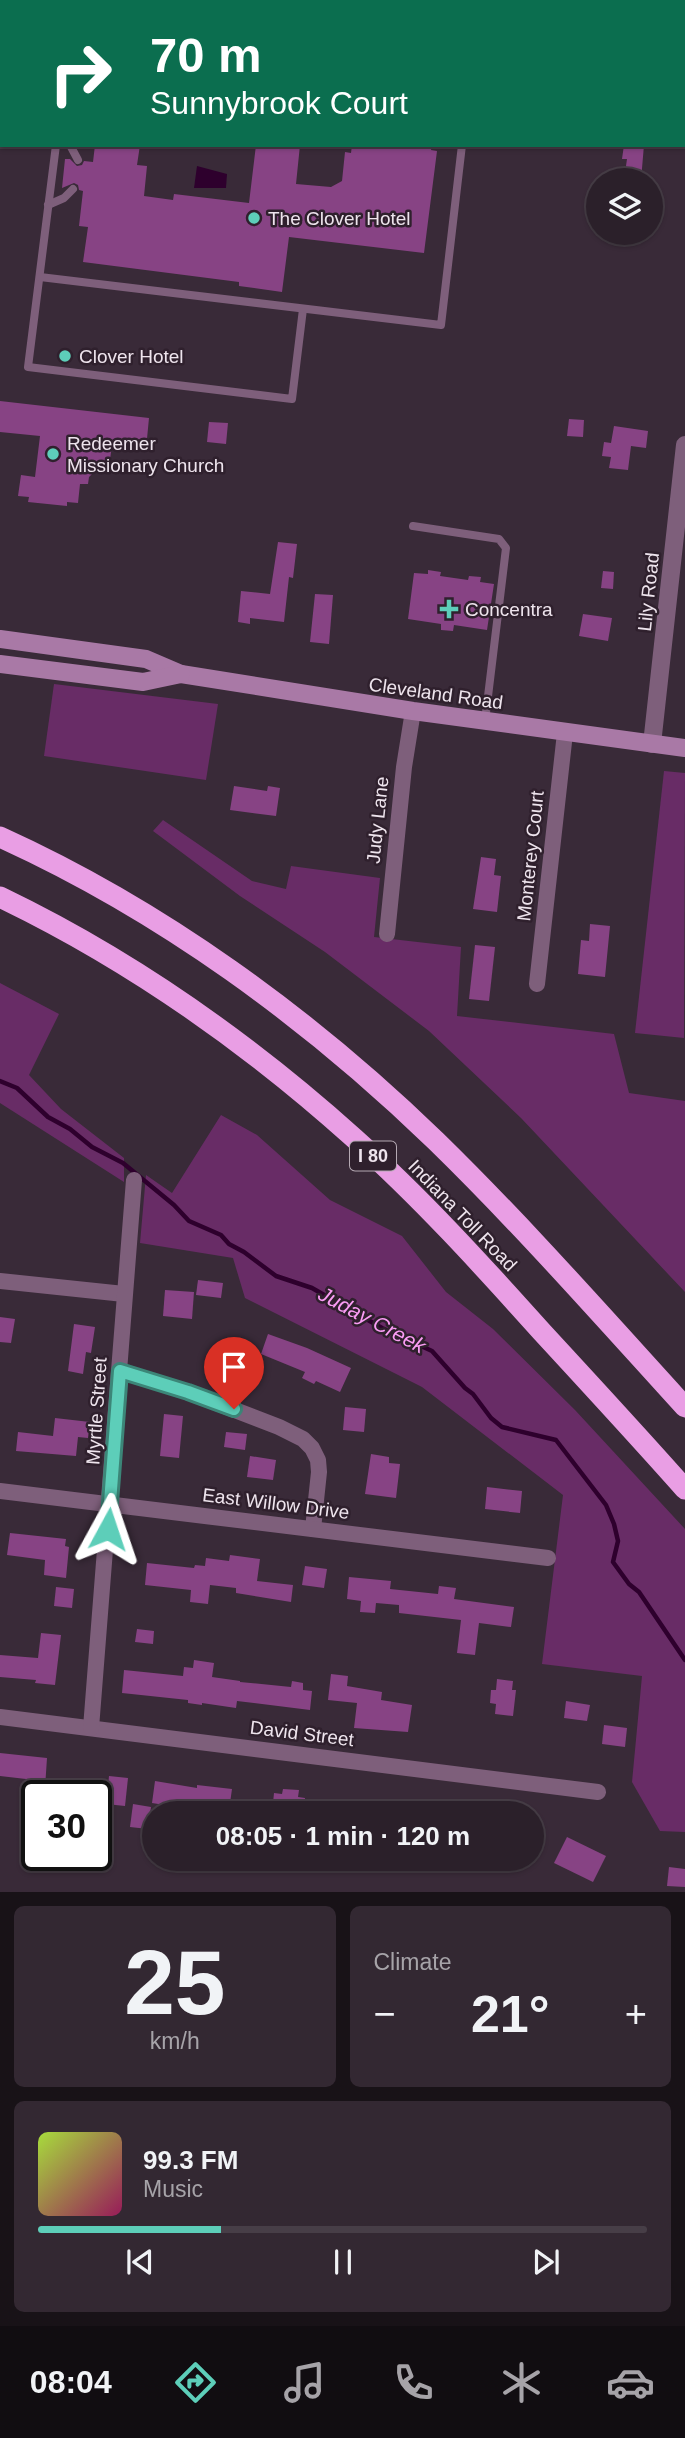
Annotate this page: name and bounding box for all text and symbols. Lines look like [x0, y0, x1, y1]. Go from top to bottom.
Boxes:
icon: right [35, 28, 126, 119]
text: 70 m [150, 28, 262, 82]
text: Sunnybrook Court [150, 85, 408, 121]
map controls [586, 168, 663, 245]
button: layers [586, 168, 663, 245]
place label: The Clover Hotel [268, 208, 411, 229]
marker: The Clover Hotel [246, 210, 262, 226]
place label: Clover Hotel [79, 346, 184, 367]
marker: Clover Hotel [57, 348, 73, 364]
place label: Redeemer Missionary Church [67, 433, 224, 476]
marker: Redeemer Missionary Church [45, 446, 61, 462]
street label: Lily Road [634, 552, 663, 633]
marker: Concentra [439, 599, 459, 619]
place label: Concentra [465, 599, 553, 620]
street label: Cleveland Road [368, 674, 504, 713]
street label: Judy Lane [362, 775, 393, 865]
street label: Monterey Court [513, 789, 548, 922]
road number: I 80 [350, 1142, 396, 1170]
street label: Indiana Toll Road [404, 1155, 521, 1275]
water label: Juday Creek [314, 1281, 431, 1358]
pin [204, 1337, 264, 1409]
icon: arrive [215, 1348, 253, 1386]
street label: Myrtle Street [82, 1356, 111, 1465]
street label: East Willow Drive [201, 1484, 351, 1523]
position arrow [71, 1492, 145, 1566]
street label: David Street [249, 1717, 356, 1750]
speed limit sign: 30 [21, 1780, 112, 1871]
text: 08:05 · 1 min · 120 m [216, 1821, 470, 1851]
text: 25 [124, 1932, 225, 2033]
text: Climate [374, 1949, 451, 1975]
text: 21° [471, 1985, 550, 2043]
text: − [374, 1993, 396, 2035]
text: + [625, 1993, 647, 2035]
text: km/h [150, 2028, 200, 2054]
text: 99.3 FM [143, 2145, 238, 2175]
text: Music [143, 2176, 203, 2202]
icon: previous [121, 2243, 159, 2281]
icon: pause [324, 2243, 362, 2281]
icon: next [527, 2243, 565, 2281]
icon: directions [171, 2358, 220, 2407]
icon: music [280, 2358, 329, 2407]
icon: phone [389, 2358, 438, 2407]
icon: climate [497, 2358, 546, 2407]
icon: car [606, 2358, 655, 2407]
text: 08:04 [30, 2364, 112, 2400]

